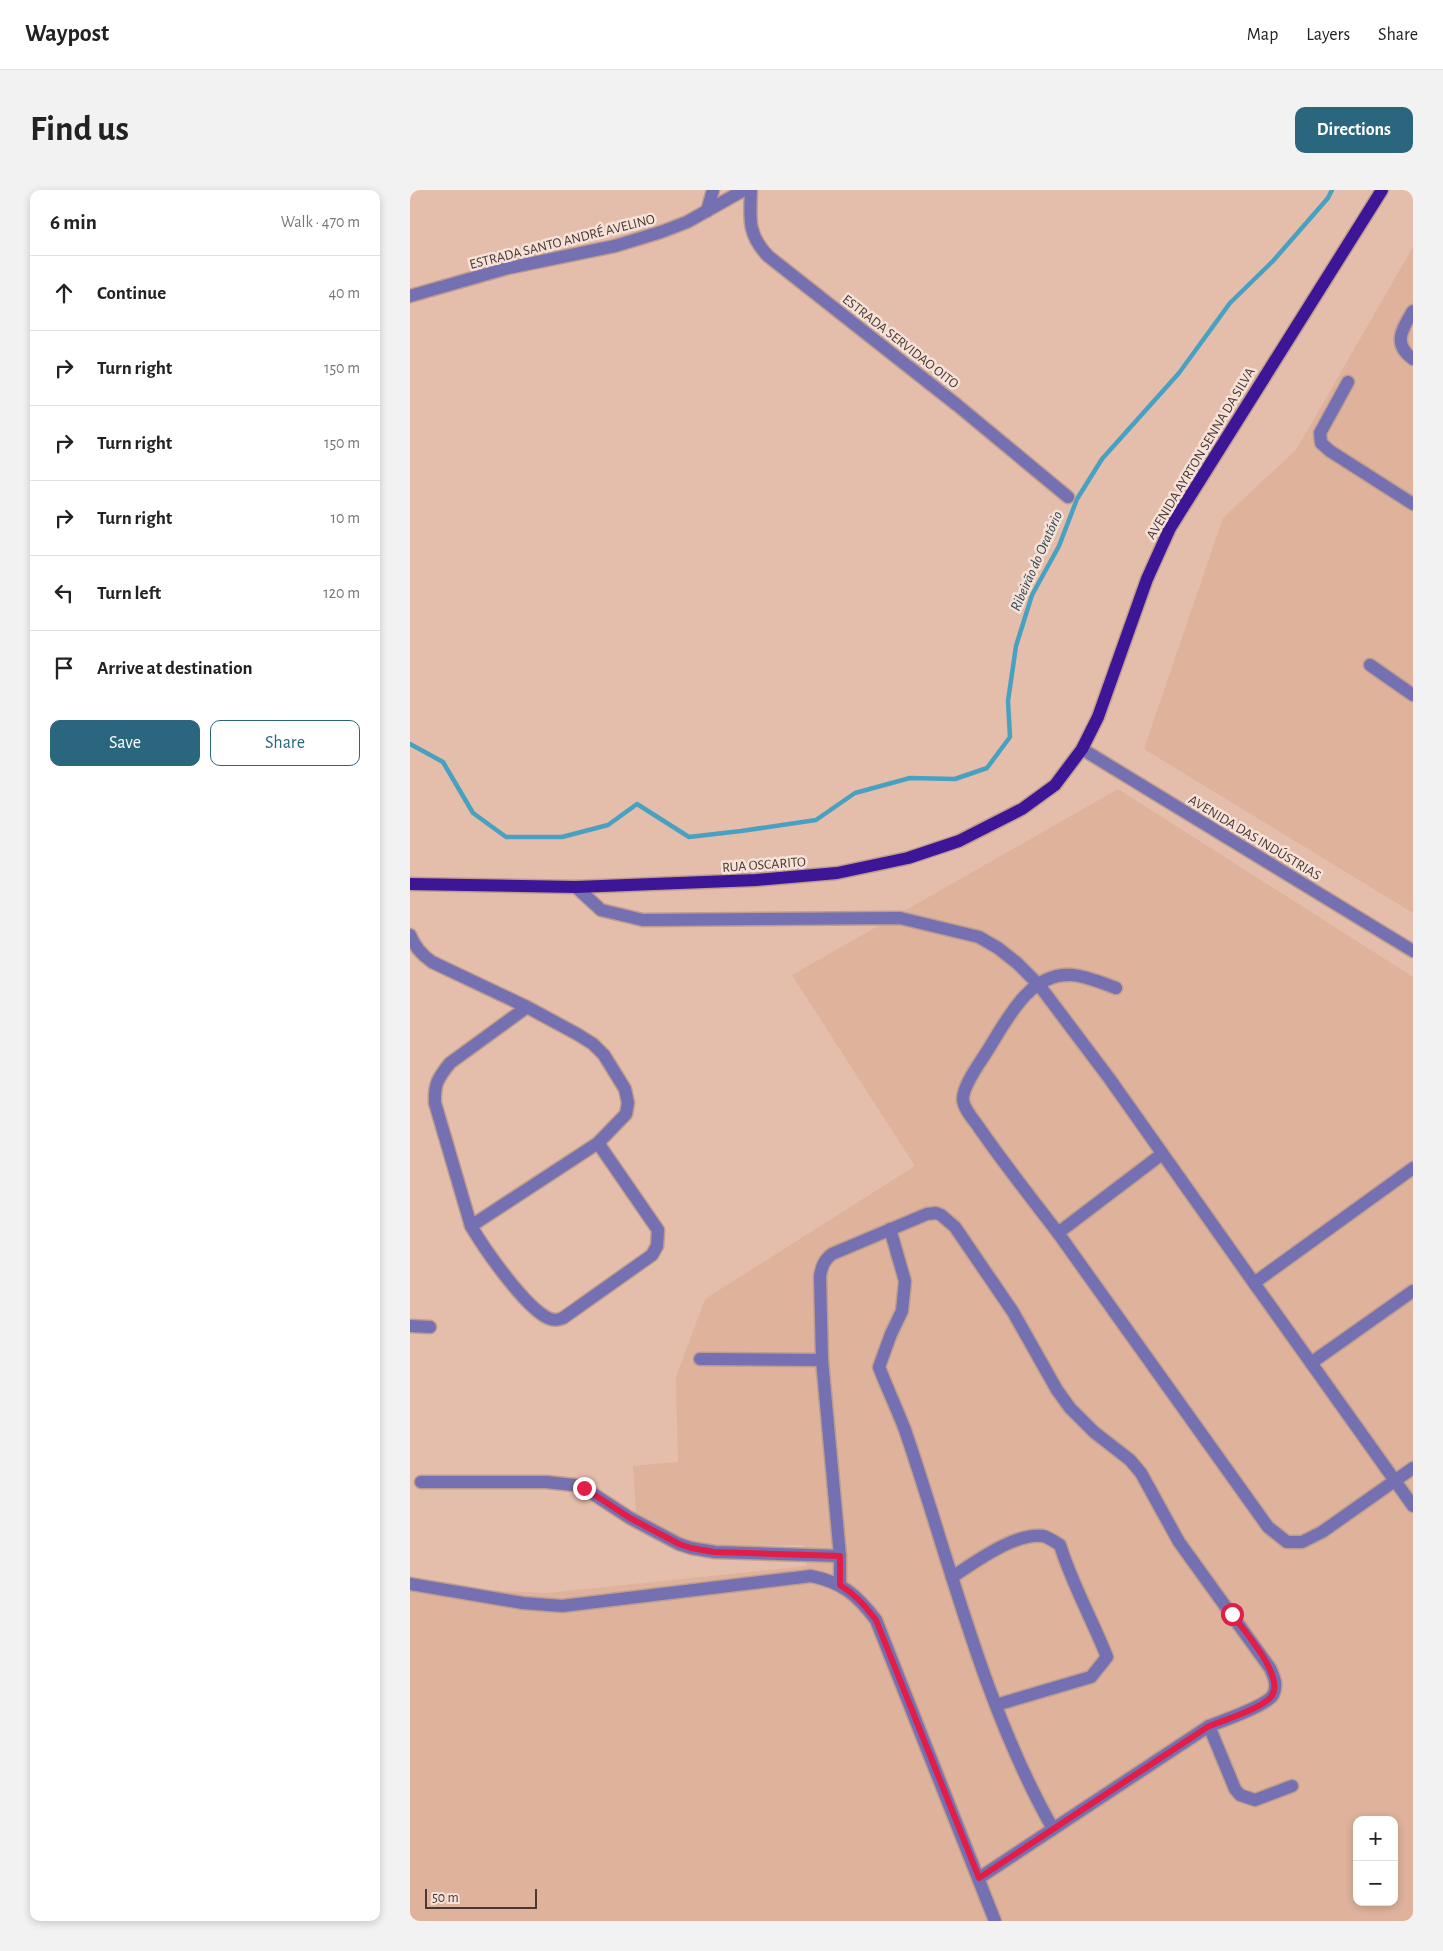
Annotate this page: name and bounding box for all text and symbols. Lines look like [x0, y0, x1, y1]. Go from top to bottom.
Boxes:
text: Waypost [25, 22, 109, 46]
text: Map [1247, 26, 1278, 44]
text: Layers [1306, 26, 1350, 44]
text: Share [1378, 26, 1418, 44]
button: Directions [1295, 107, 1413, 153]
text: Find us [30, 112, 129, 147]
street label: ESTRADA SANTO ANDRÉ AVELINO [467, 209, 656, 272]
text: 6 min [50, 212, 97, 233]
text: Walk · 470 m [281, 214, 360, 230]
icon: ahead [50, 279, 78, 307]
text: Continue [97, 284, 166, 303]
text: 40 m [328, 285, 360, 301]
street label: ESTRADA SERVIDAO OITO [840, 292, 961, 391]
icon: right [50, 354, 78, 382]
text: Turn right [97, 359, 172, 378]
text: 150 m [324, 360, 360, 376]
street label: AVENIDA AYRTON SENNA DA SILVA [1144, 365, 1258, 542]
icon: right [50, 429, 78, 457]
text: Turn right [97, 434, 172, 453]
text: 150 m [324, 435, 360, 451]
icon: right [50, 504, 78, 532]
text: Turn right [97, 509, 172, 528]
water label: Ribeirão do Oratório [1008, 509, 1065, 613]
text: 10 m [331, 510, 360, 526]
icon: left [50, 579, 78, 607]
text: Turn left [97, 584, 161, 603]
text: 120 m [323, 585, 360, 601]
icon: arrive [50, 654, 78, 682]
text: Arrive at destination [97, 659, 253, 678]
button: Save [50, 720, 200, 766]
button: Share [210, 720, 360, 766]
street label: AVENIDA DAS INDÚSTRIAS [1186, 790, 1325, 883]
street label: RUA OSCARITO [722, 855, 806, 875]
route end [573, 1477, 596, 1500]
route start [1221, 1603, 1244, 1626]
map controls [1353, 1816, 1398, 1906]
button: + [1353, 1816, 1398, 1861]
button: − [1353, 1861, 1398, 1906]
scale bar [425, 1886, 538, 1909]
text: 50 m [432, 1891, 459, 1905]

